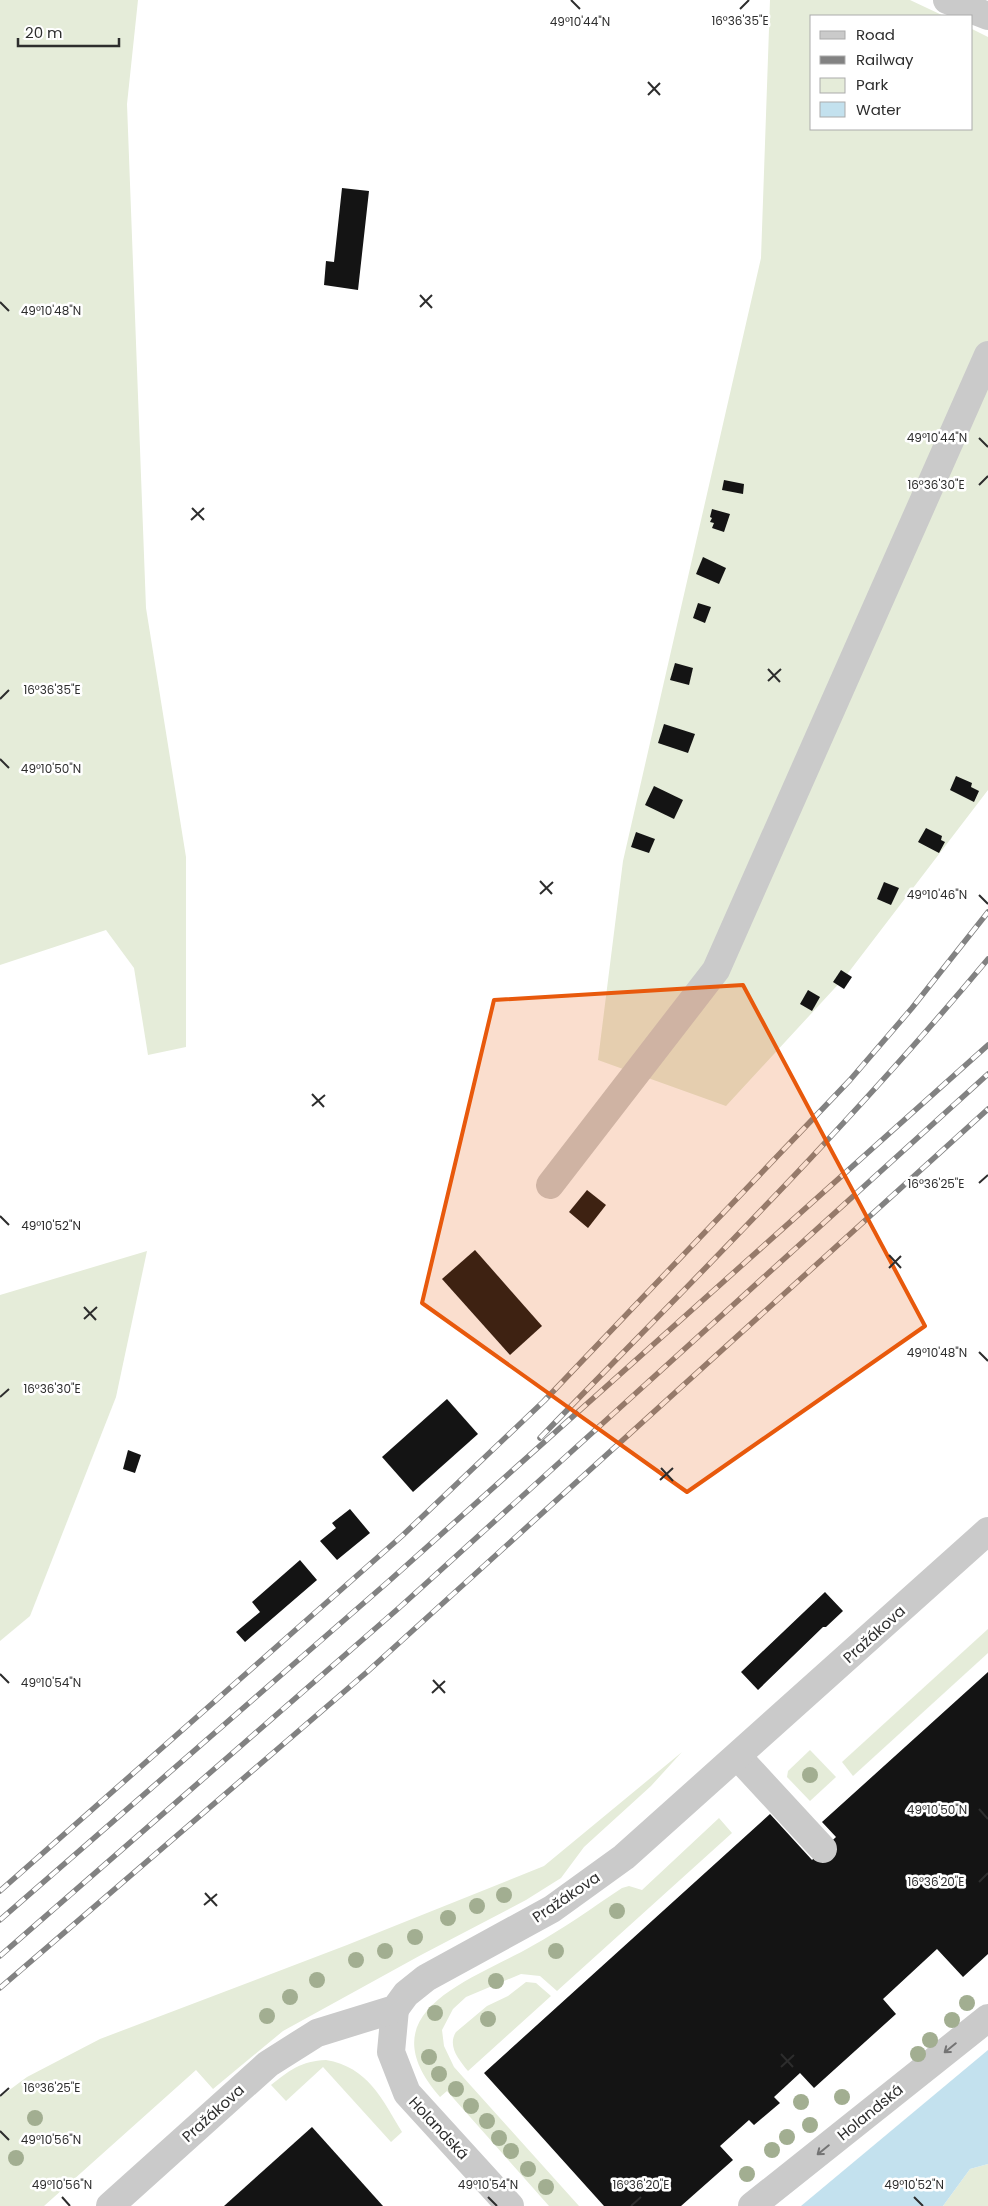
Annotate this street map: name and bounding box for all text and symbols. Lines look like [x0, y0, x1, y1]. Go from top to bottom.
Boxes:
text: 16°36'35"E [711, 12, 769, 29]
text: 49°10'44"N [550, 13, 610, 30]
scale bar [18, 15, 119, 47]
legend [810, 15, 973, 130]
text: 20 m [25, 22, 63, 43]
text: Road [856, 24, 895, 45]
text: Railway [856, 49, 914, 70]
text: Park [856, 74, 888, 95]
text: Water [856, 99, 902, 120]
text: 49°10'48"N [21, 302, 81, 319]
text: 49°10'44"N [907, 429, 967, 446]
text: 16°36'30"E [907, 476, 965, 493]
text: 16°36'35"E [23, 681, 81, 698]
text: 49°10'50"N [21, 760, 81, 777]
text: 49°10'46"N [907, 886, 967, 903]
text: 16°36'25"E [907, 1175, 965, 1192]
text: 49°10'52"N [21, 1217, 81, 1234]
text: 49°10'48"N [907, 1344, 967, 1361]
text: 16°36'30"E [23, 1380, 81, 1397]
street label: Pražákova [838, 1600, 910, 1668]
text: 49°10'54"N [21, 1674, 81, 1691]
text: 49°10'50"N [907, 1801, 967, 1818]
street label: Pražákova [528, 1867, 604, 1927]
text: 16°36'20"E [907, 1873, 965, 1890]
one-way arrow [944, 2043, 957, 2054]
text: 16°36'25"E [23, 2079, 81, 2096]
street label: Pražákova [177, 2079, 249, 2147]
street label: Holandská [833, 2079, 907, 2145]
street label: Holandská [404, 2092, 474, 2164]
text: 49°10'56"N [21, 2131, 81, 2148]
one-way arrow [817, 2144, 830, 2155]
text: 49°10'56"N [32, 2176, 92, 2193]
text: 49°10'54"N [458, 2176, 518, 2193]
text: 16°36'20"E [612, 2176, 670, 2193]
text: 49°10'52"N [884, 2176, 944, 2193]

